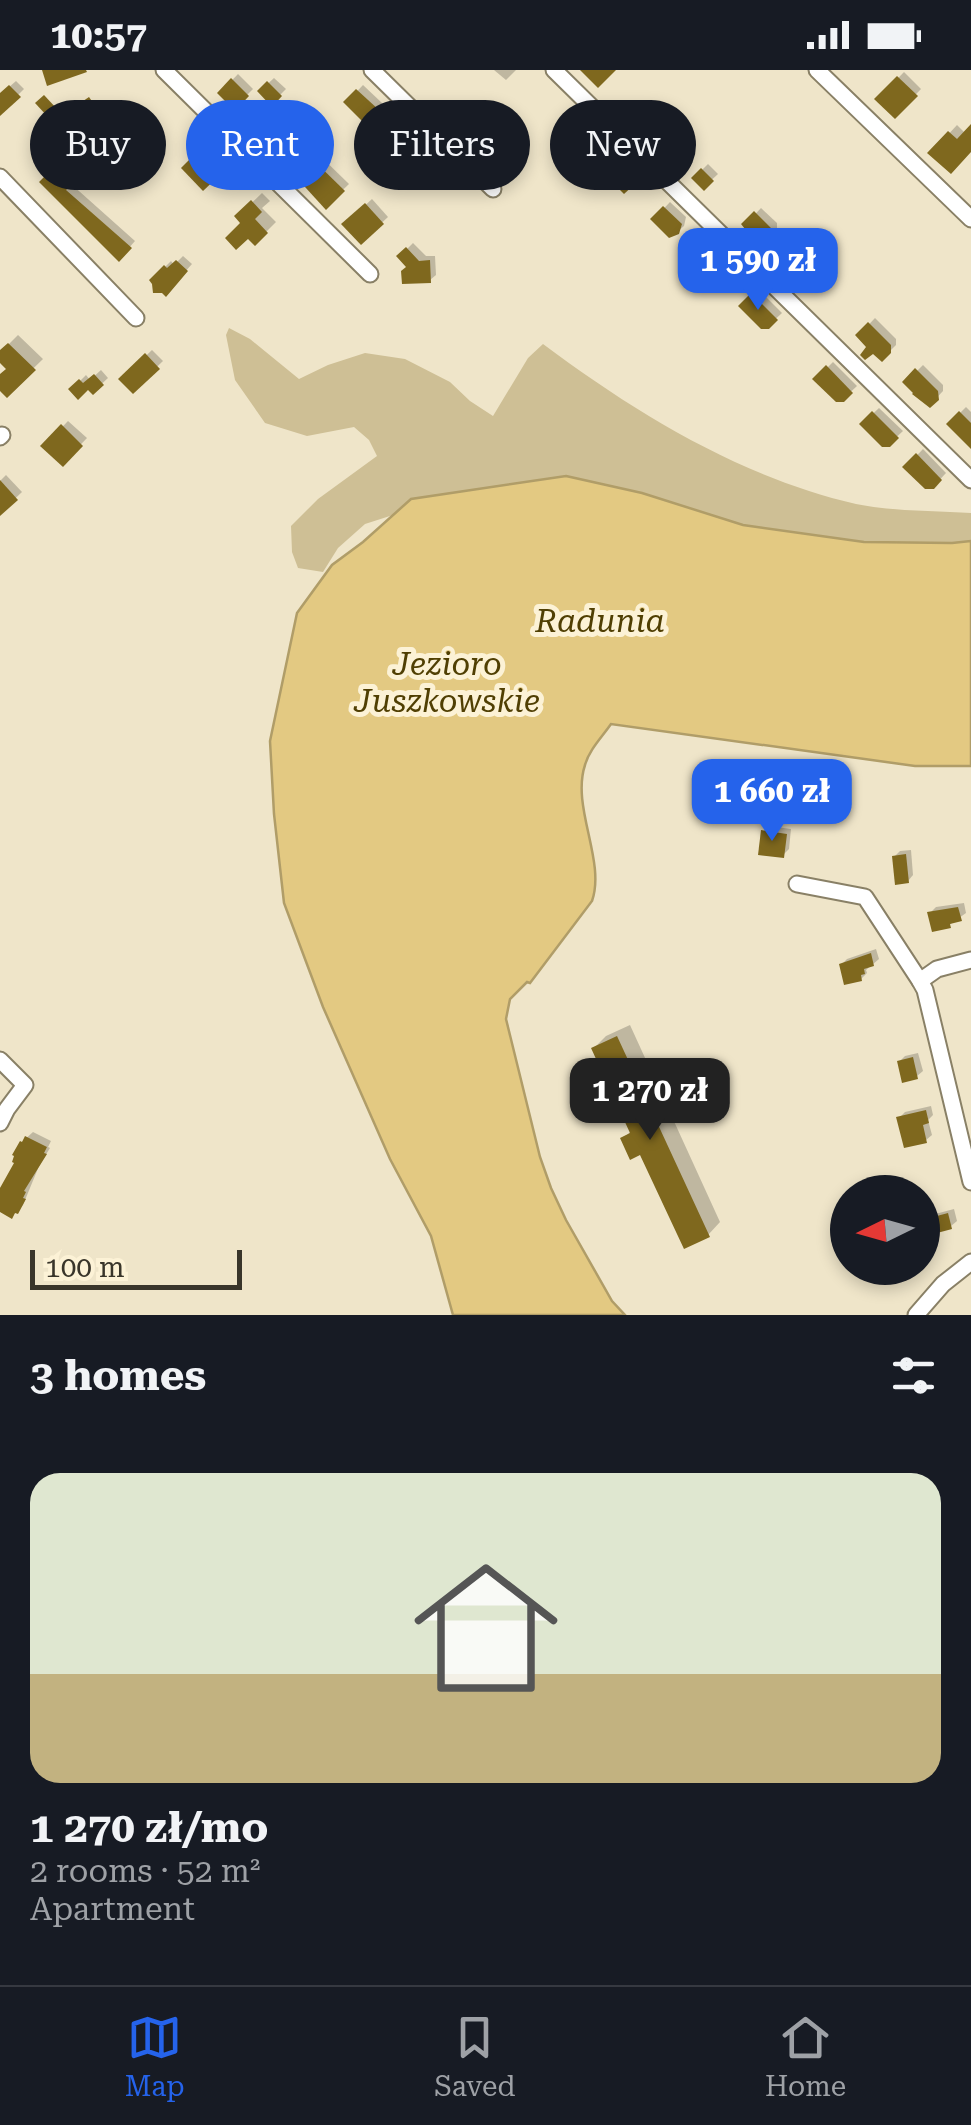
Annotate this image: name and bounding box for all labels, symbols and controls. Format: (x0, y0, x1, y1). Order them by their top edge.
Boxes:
text: 10:57 (50, 13, 147, 57)
chip: Buy (30, 100, 166, 190)
chip: Rent (186, 100, 334, 190)
chip: Filters (354, 100, 530, 190)
chip: New (550, 100, 696, 190)
pin: 1 590 zł (655, 228, 861, 313)
text: 1 590 zł (700, 241, 816, 279)
water label: Radunia (534, 602, 665, 640)
water label: Jezioro Juszkowskie (353, 645, 540, 720)
pin: 1 660 zł (669, 759, 875, 844)
text: 1 660 zł (714, 772, 830, 810)
pin: 1 270 zł (547, 1058, 753, 1143)
text: 1 270 zł (592, 1071, 708, 1109)
north arrow (830, 1175, 940, 1285)
map controls (830, 1175, 940, 1285)
scale bar (30, 1245, 242, 1290)
text: 100 m (45, 1251, 125, 1284)
icon: filters (886, 1348, 941, 1403)
text: 3 homes (30, 1351, 206, 1400)
icon: home (396, 1538, 576, 1718)
text: 1 270 zł/mo (30, 1803, 268, 1852)
text: 2 rooms · 52 m² (30, 1852, 260, 1890)
text: Apartment (30, 1890, 195, 1928)
tab: Map (125, 2010, 185, 2103)
tab: Saved (434, 2010, 515, 2103)
tab: Home (765, 2010, 846, 2103)

